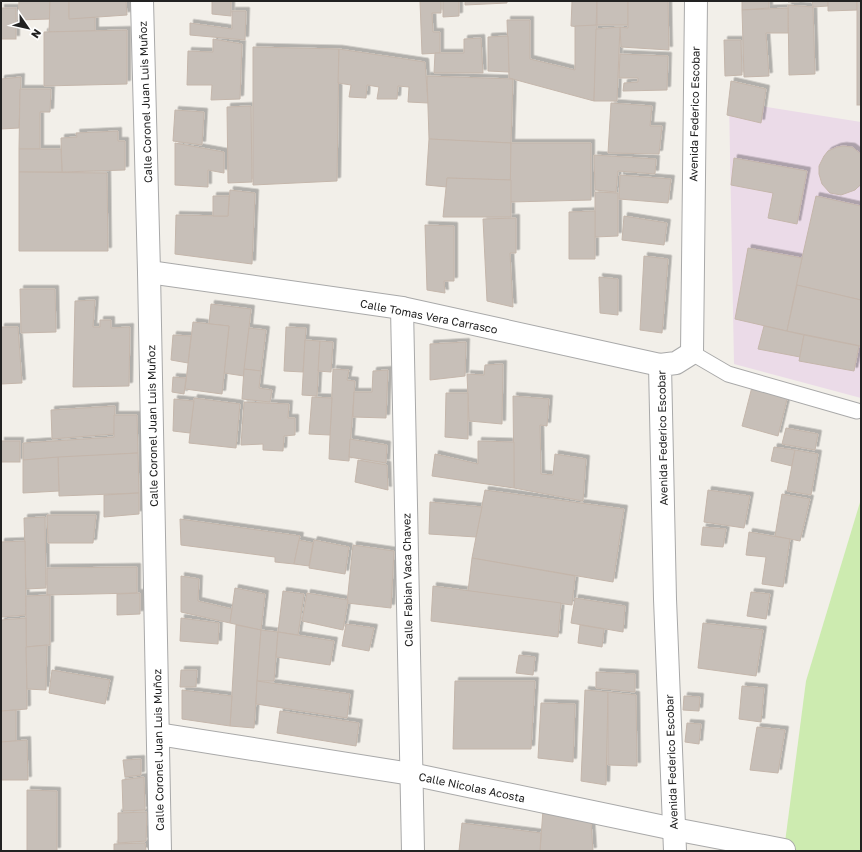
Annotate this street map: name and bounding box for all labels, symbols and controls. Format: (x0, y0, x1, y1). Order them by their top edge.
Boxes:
north arrow (8, 8, 48, 48)
street label: Calle Coronel Juan Luis Muñoz (136, 21, 154, 183)
text: N (29, 27, 44, 41)
street label: Avenida Federico Escobar (686, 45, 702, 182)
street label: Calle Tomas Vera Carrasco (359, 296, 499, 336)
street label: Calle Coronel Juan Luis Muñoz (144, 345, 160, 507)
street label: Avenida Federico Escobar (654, 369, 670, 506)
street label: Calle Fabian Vaca Chavez (399, 513, 415, 647)
street label: Calle Coronel Juan Luis Muñoz (150, 669, 166, 831)
street label: Avenida Federico Escobar (662, 693, 680, 830)
street label: Calle Nicolas Acosta (418, 769, 526, 805)

